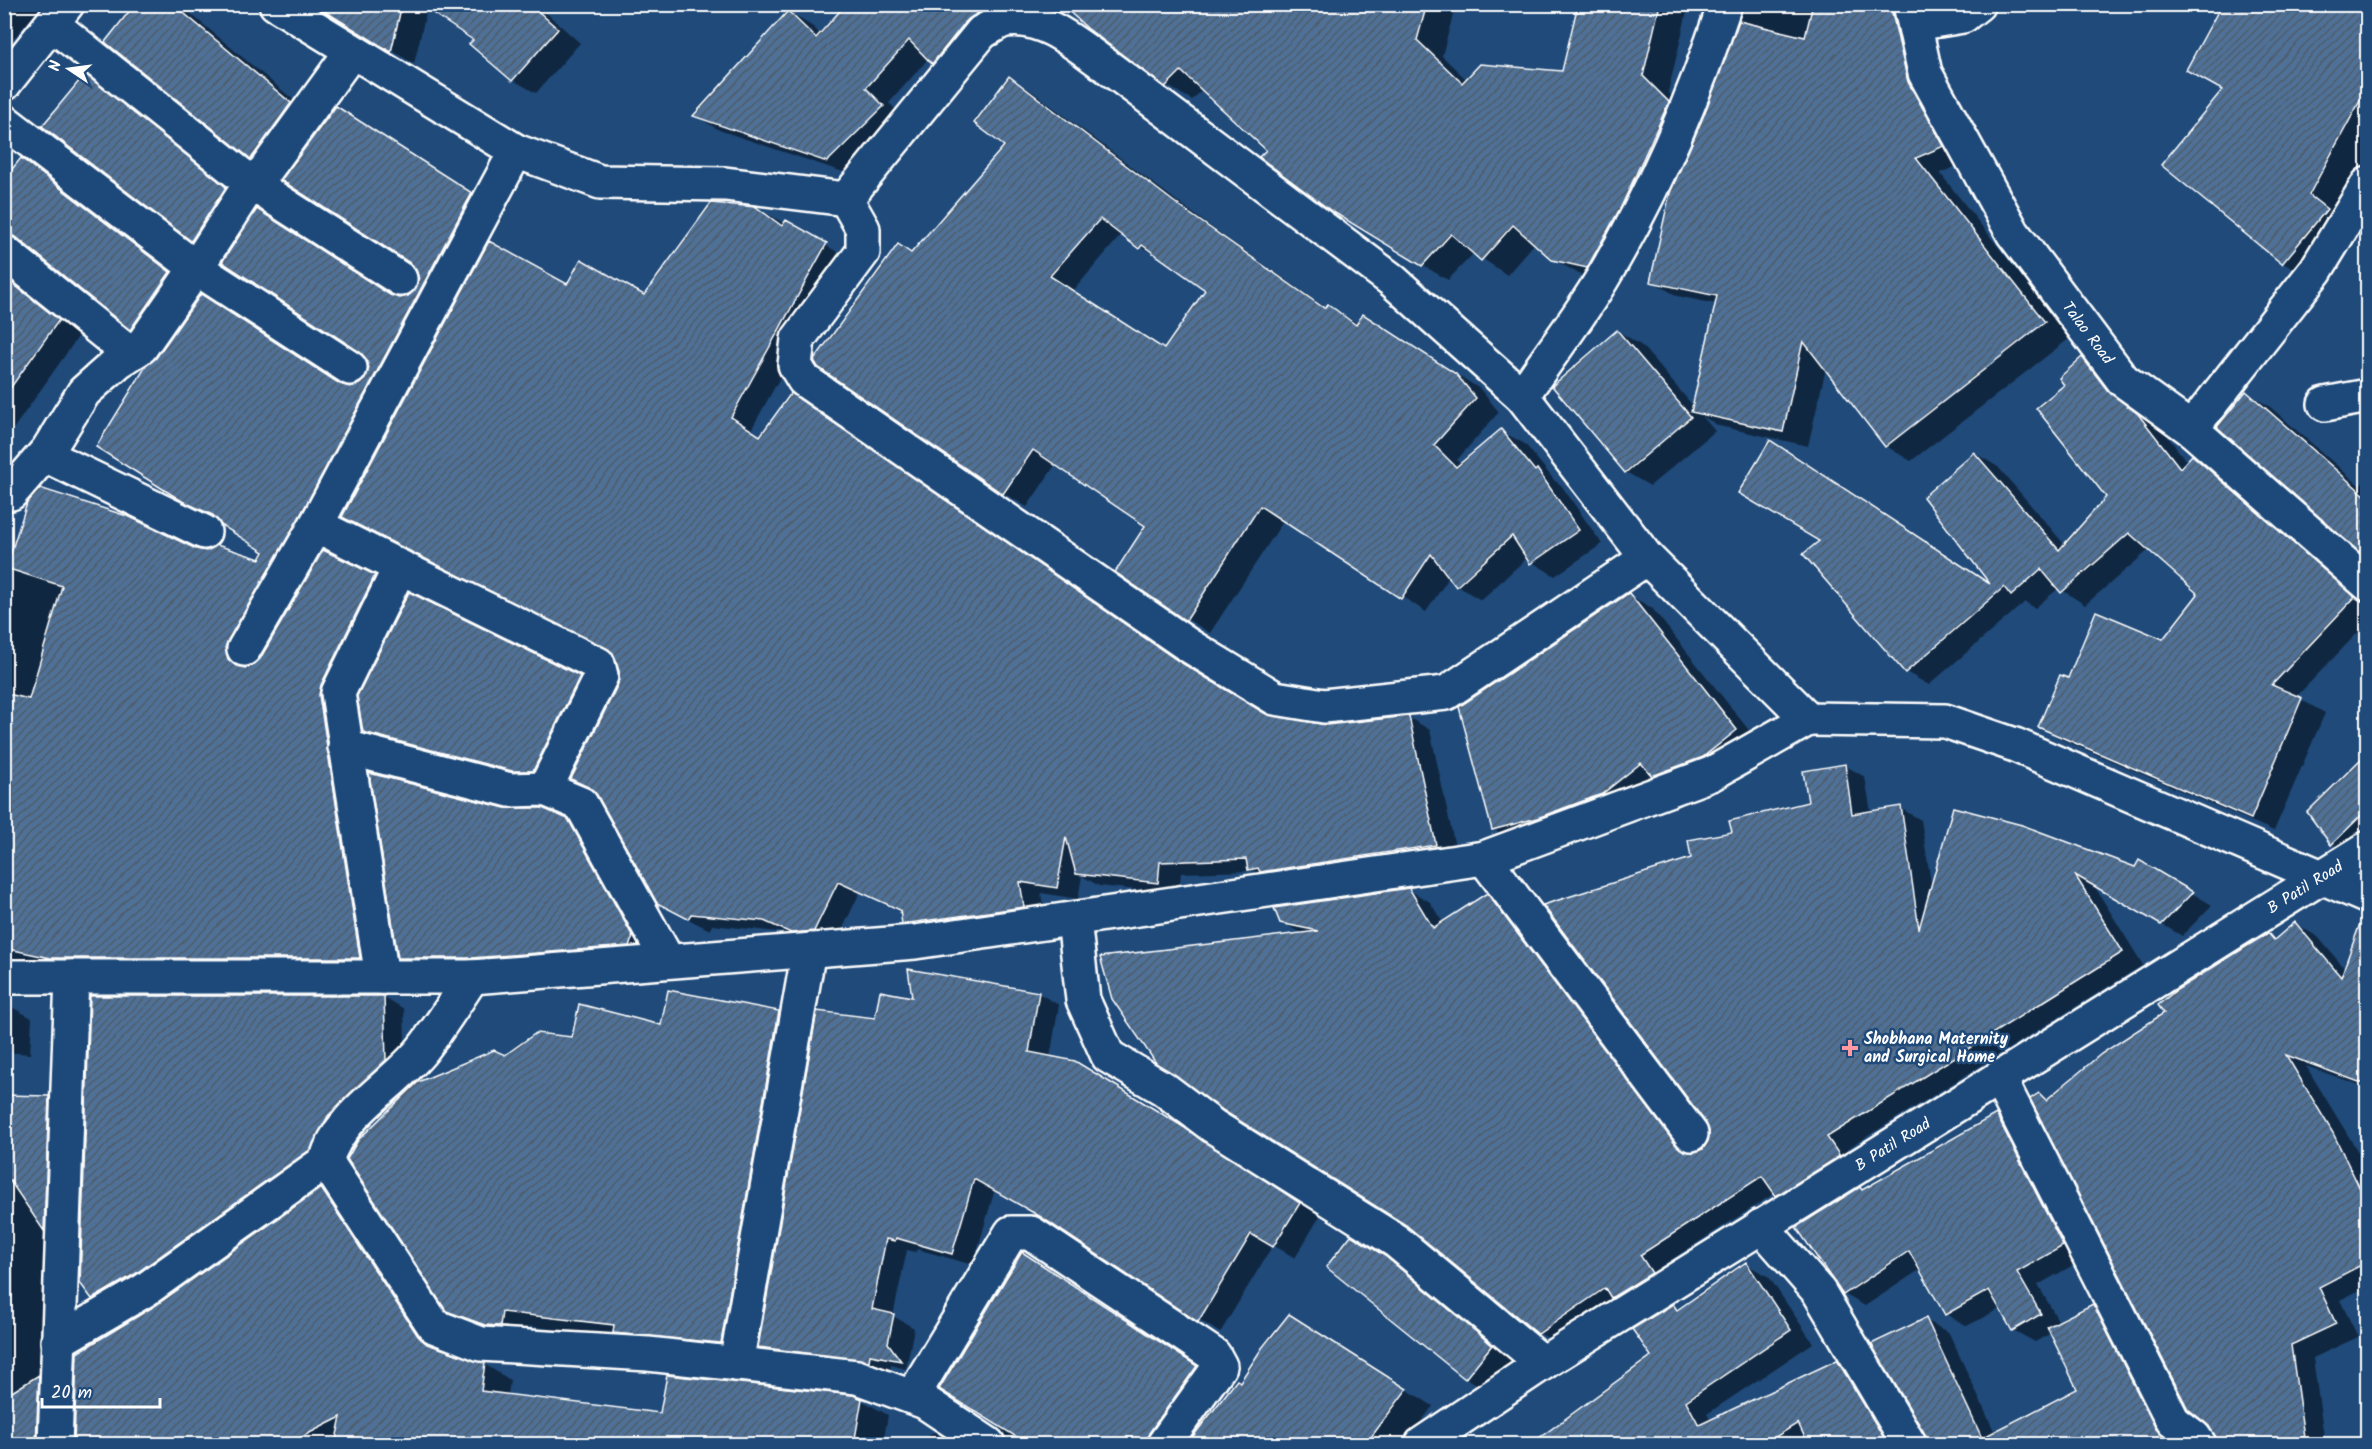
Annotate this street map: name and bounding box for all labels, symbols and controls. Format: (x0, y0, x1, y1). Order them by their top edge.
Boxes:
north arrow (39, 39, 99, 99)
text: N (43, 58, 69, 74)
street label: Talao Road (2056, 296, 2120, 371)
street label: B Patil Road (2262, 854, 2349, 920)
place label: Shobhana Maternity and Surgical Home (1864, 1027, 2009, 1070)
marker: Shobhana Maternity and Surgical Home (1841, 1039, 1859, 1057)
street label: B Patil Road (1850, 1111, 1936, 1178)
scale bar (42, 1371, 160, 1409)
text: 20 m (51, 1379, 92, 1408)

